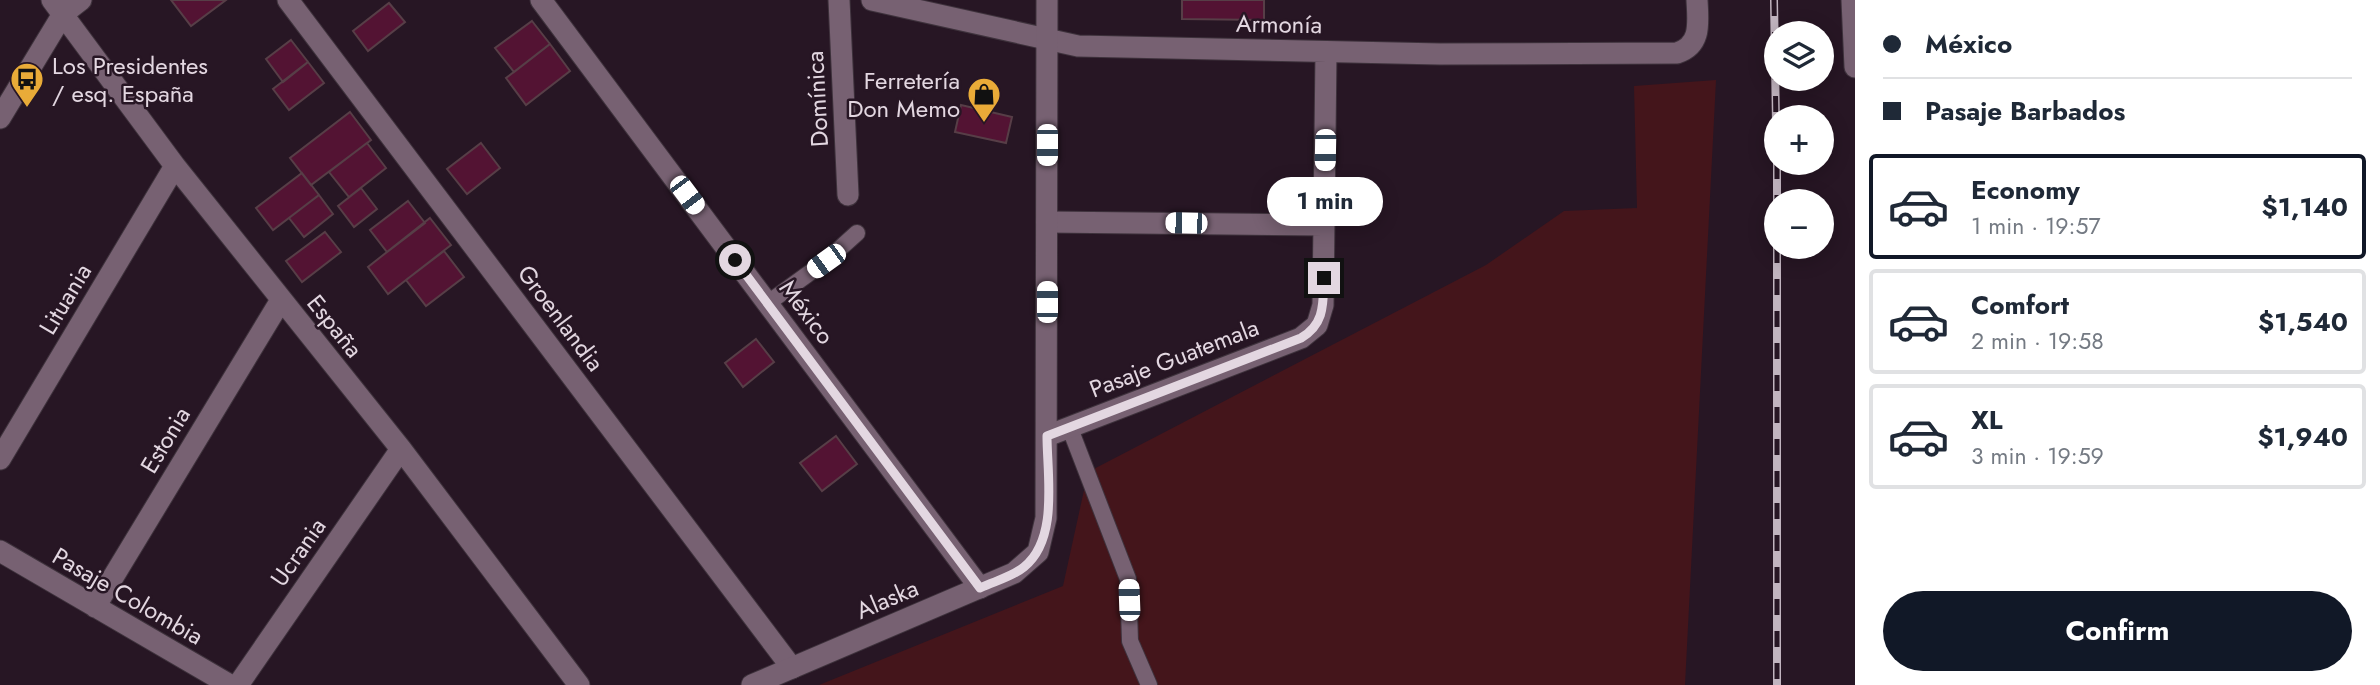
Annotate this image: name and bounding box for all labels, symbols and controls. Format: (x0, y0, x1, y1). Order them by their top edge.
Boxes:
street label: Armonía (1236, 6, 1322, 42)
map controls (1764, 21, 1834, 259)
button: layers (1764, 21, 1834, 91)
text: México (1925, 25, 2012, 63)
place label: Los Presidentes / esq. España (52, 48, 208, 111)
street label: Domínica (797, 50, 837, 148)
bus stop icon: Los Presidentes / esq. España (8, 60, 46, 109)
place label: Ferretería Don Memo (847, 63, 960, 126)
shop icon: Ferretería Don Memo (965, 75, 1003, 124)
text: Pasaje Barbados (1925, 92, 2125, 130)
button: + (1764, 105, 1834, 175)
car (1037, 124, 1058, 166)
car (1315, 129, 1336, 171)
text: Economy (1971, 171, 2080, 209)
car (666, 172, 709, 218)
icon: car (1887, 175, 1950, 238)
callout: 1 min (1266, 176, 1382, 226)
text: 1 min (1296, 184, 1354, 218)
text: $1,140 (2262, 188, 2348, 226)
button: − (1764, 189, 1834, 259)
text: 1 min · 19:57 (1971, 209, 2101, 243)
car (1165, 212, 1208, 234)
car (803, 240, 850, 282)
route start (719, 244, 751, 276)
street label: Lituania (30, 257, 100, 341)
street label: Groenlandia (509, 257, 613, 379)
route end (1308, 262, 1340, 294)
street label: México (771, 272, 843, 352)
car (1037, 281, 1058, 323)
text: Comfort (1971, 286, 2069, 324)
street label: España (299, 287, 371, 365)
icon: car (1887, 290, 1950, 353)
text: $1,540 (2258, 303, 2348, 341)
street label: Pasaje Guatemala (1084, 310, 1264, 406)
text: 2 min · 19:58 (1971, 324, 2104, 358)
street label: Estonia (131, 400, 199, 480)
text: XL (1971, 401, 2003, 439)
icon: car (1887, 405, 1950, 468)
text: $1,940 (2257, 418, 2348, 456)
text: 3 min · 19:59 (1971, 439, 2104, 473)
street label: Ucrania (262, 511, 334, 593)
street label: Pasaje Colombia (46, 539, 210, 653)
street label: Alaska (850, 570, 924, 628)
car (1118, 579, 1141, 621)
button: Confirm (1883, 591, 2352, 671)

